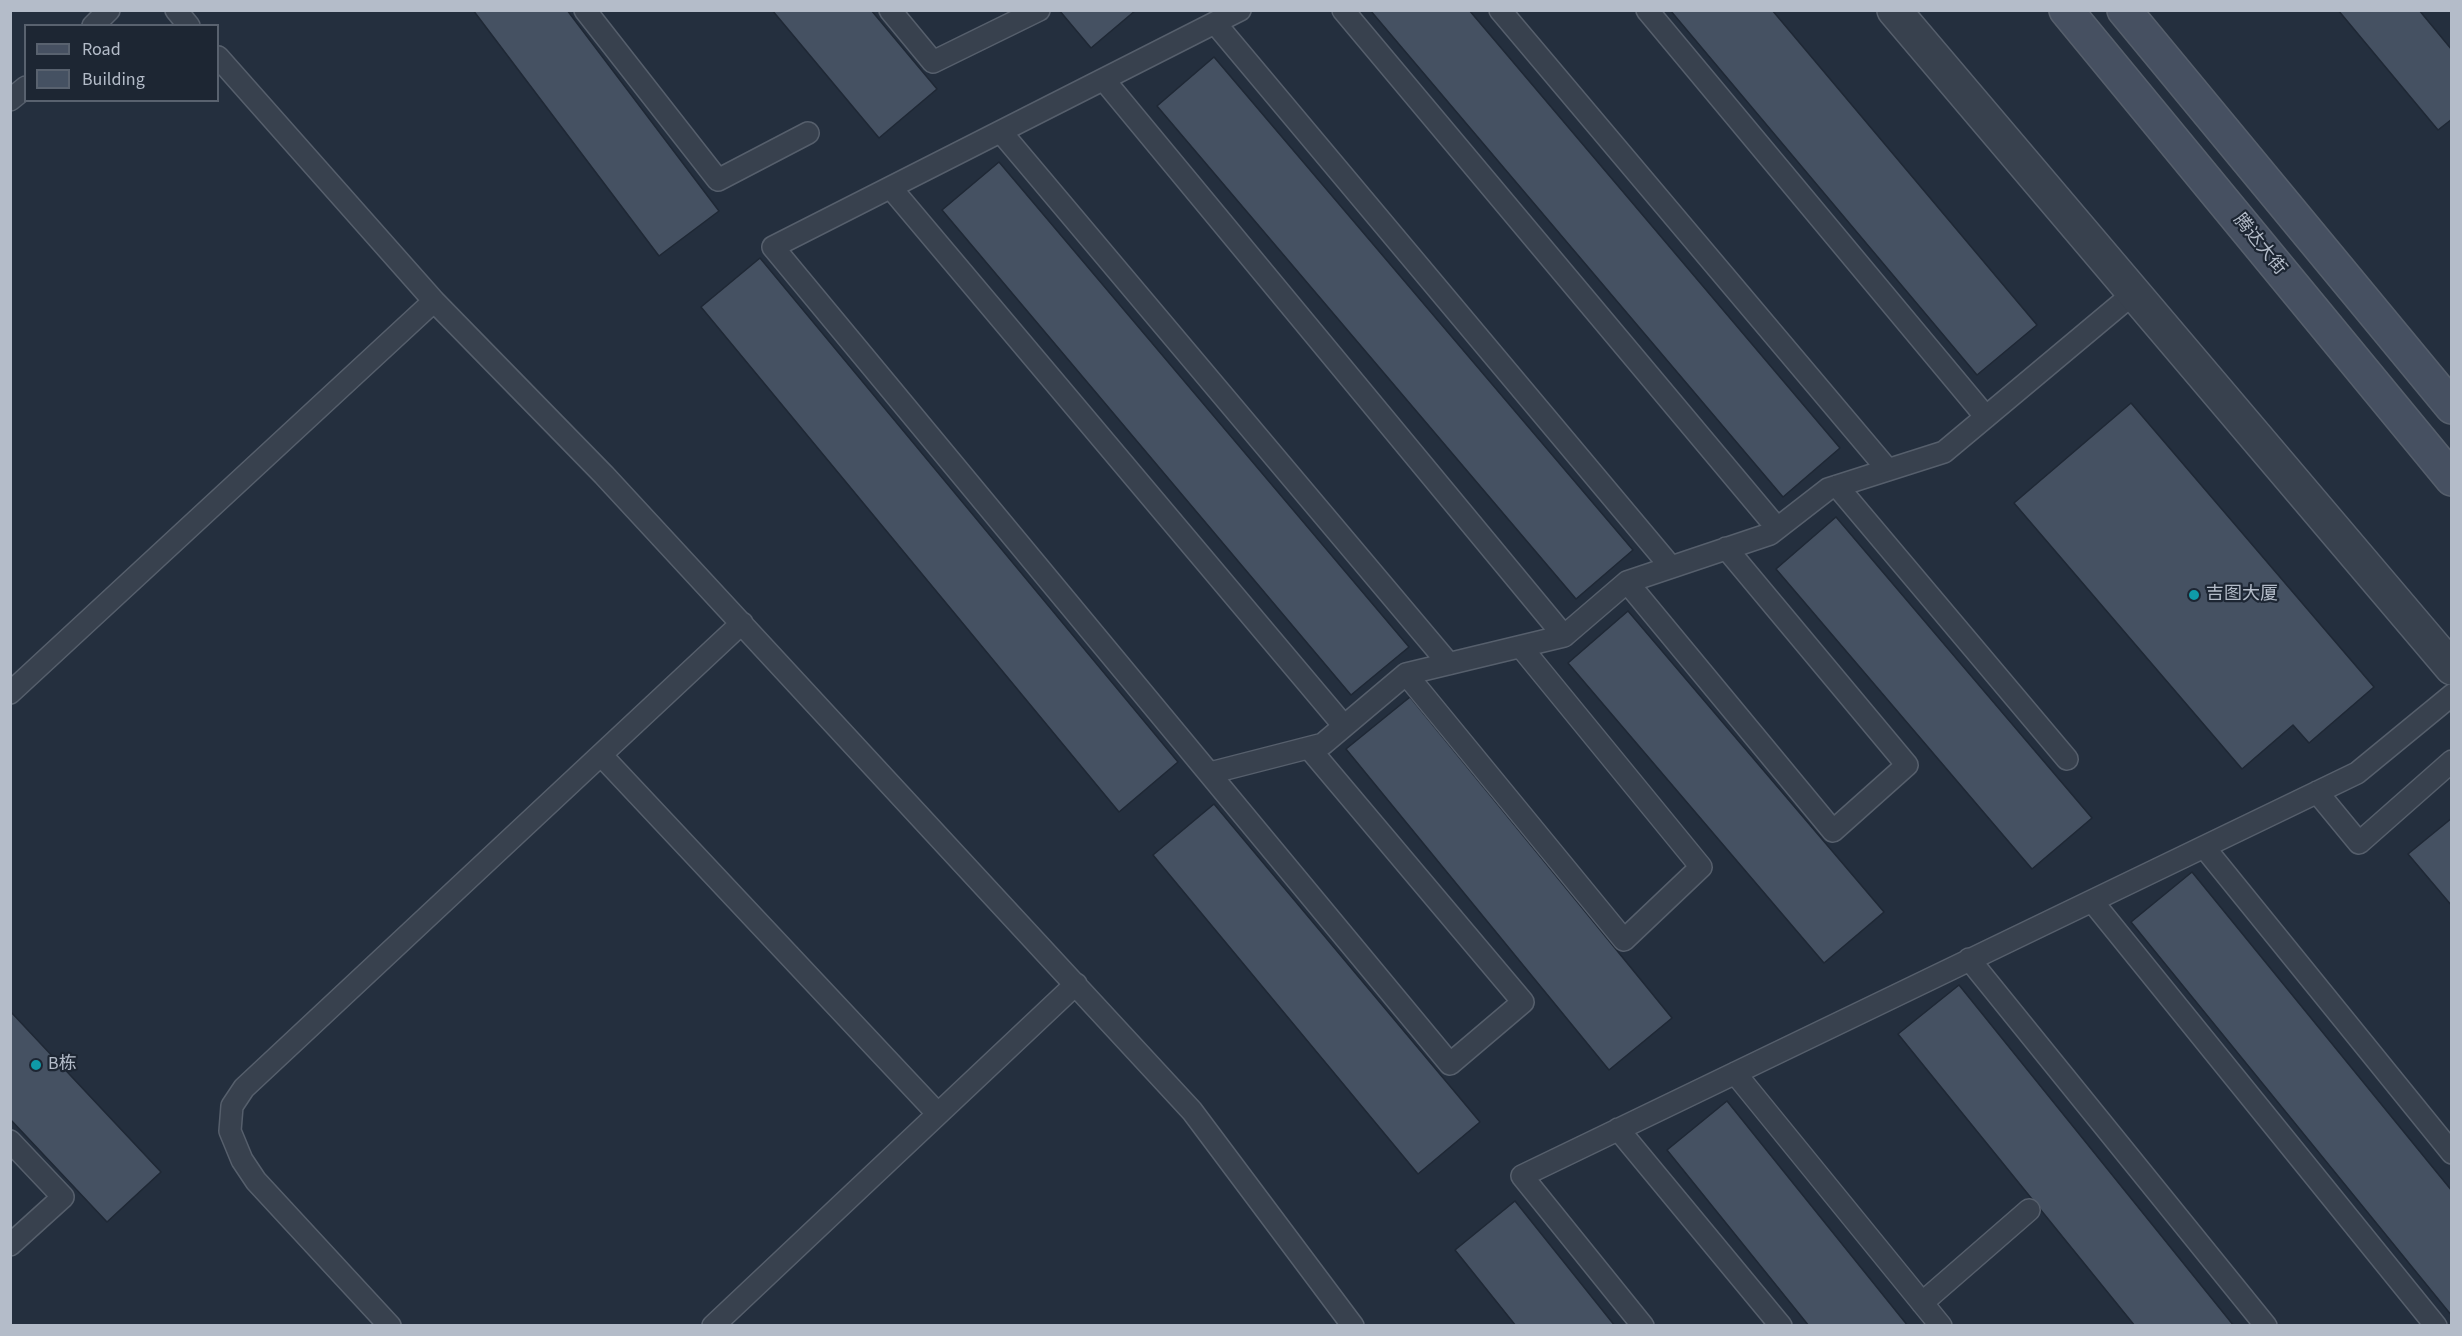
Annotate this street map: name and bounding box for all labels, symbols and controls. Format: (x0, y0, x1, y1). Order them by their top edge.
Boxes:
legend (24, 24, 219, 102)
text: Road (82, 37, 121, 62)
text: Building (82, 67, 145, 92)
street label: 腾达大街 (2228, 210, 2290, 280)
place label: 吉图大厦 (2206, 584, 2278, 606)
marker: 吉图大厦 (2187, 588, 2201, 602)
place label: B栋 (48, 1054, 77, 1076)
marker: B栋 (29, 1058, 43, 1072)

